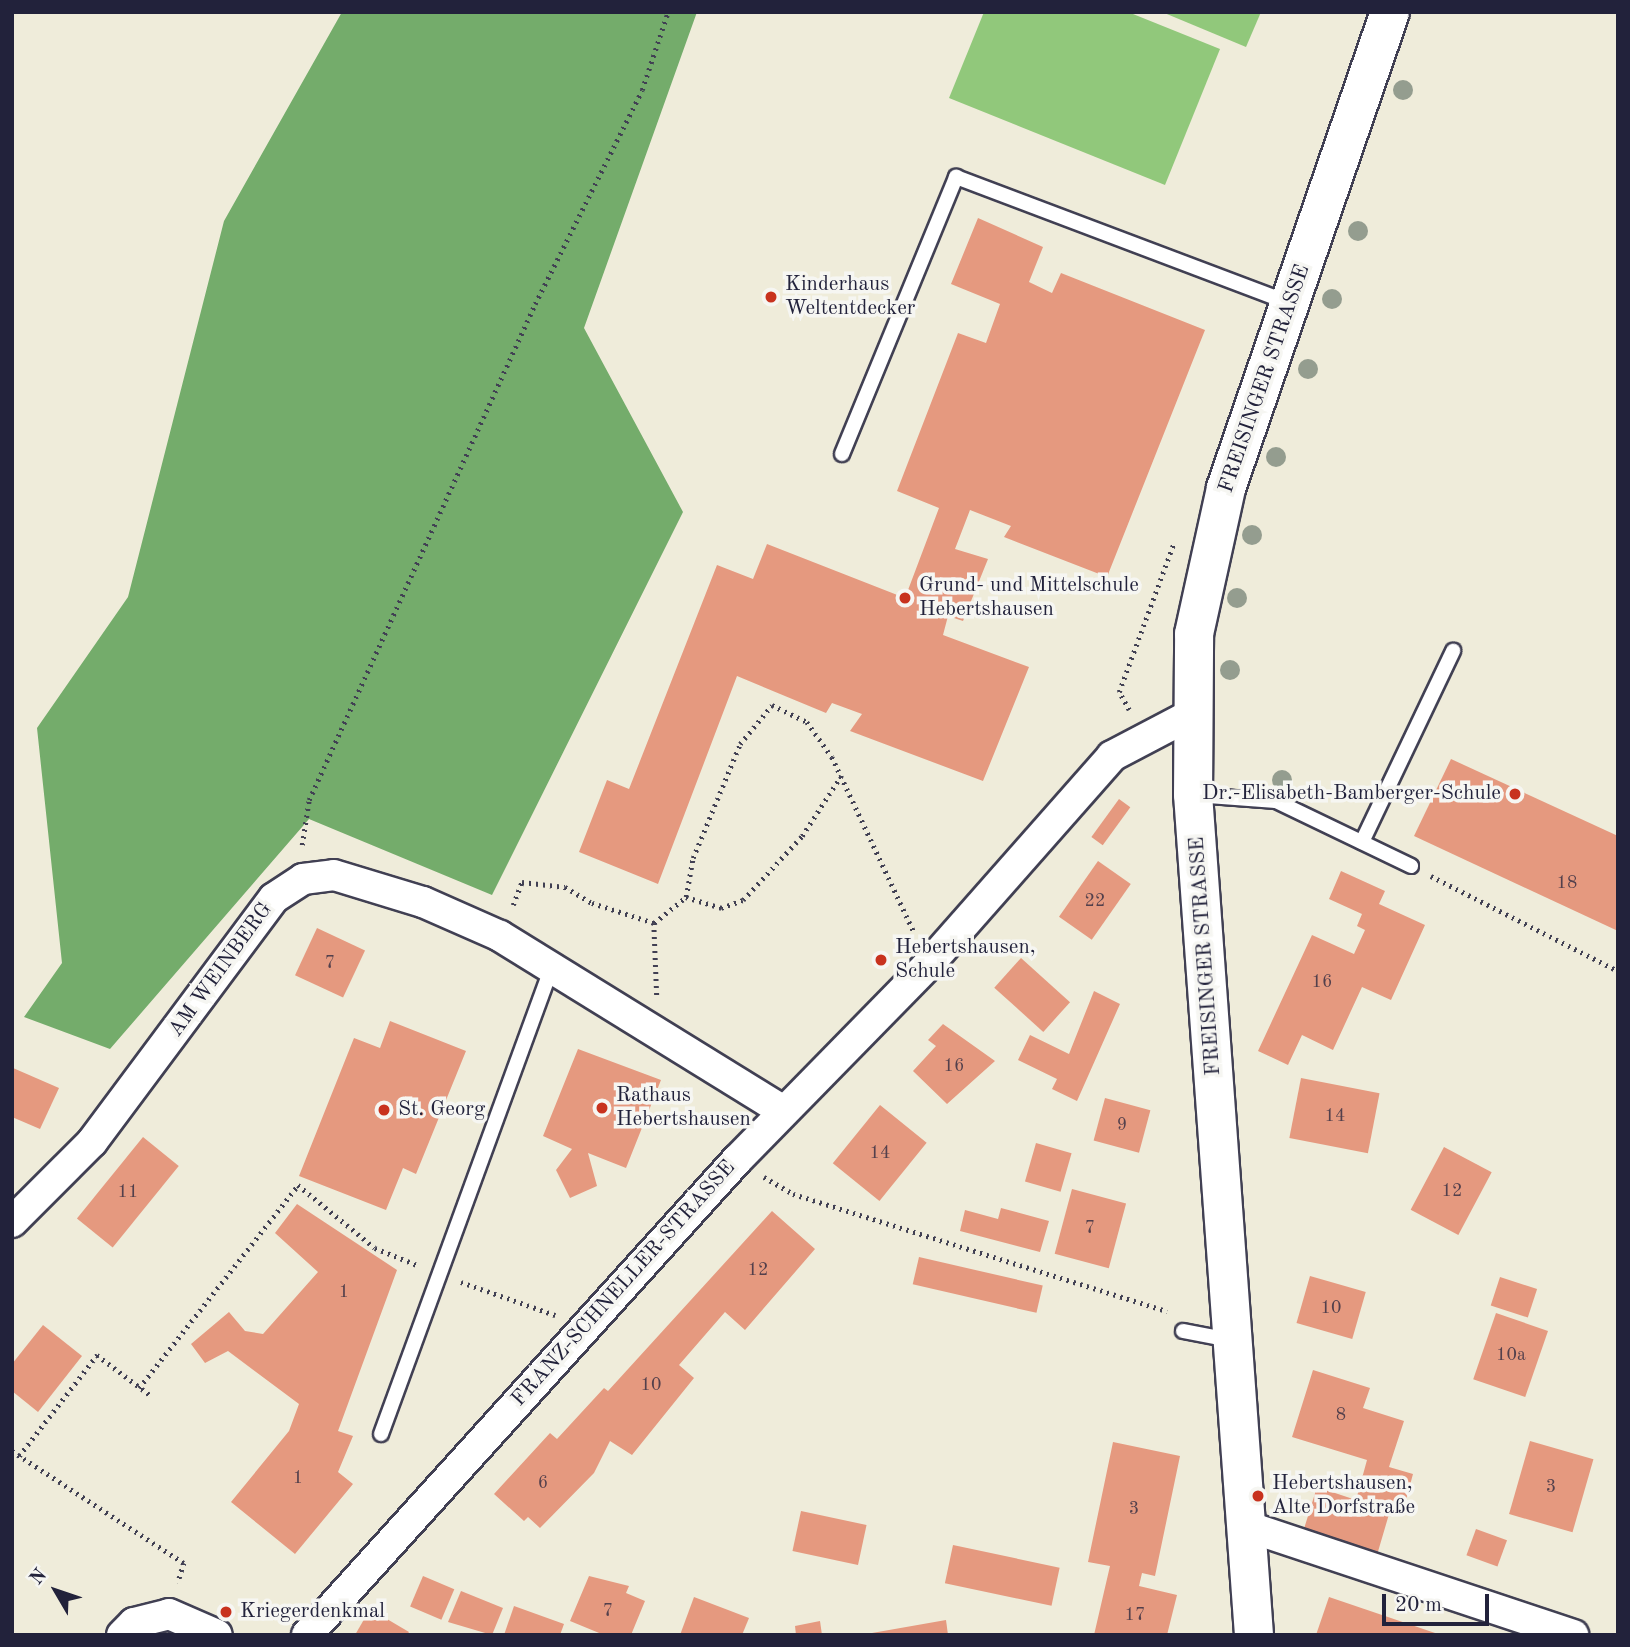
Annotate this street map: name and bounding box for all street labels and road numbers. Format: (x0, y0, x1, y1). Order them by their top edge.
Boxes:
street label: FREISINGER STRASSE (1214, 262, 1316, 496)
street label: FREISINGER STRASSE (1185, 836, 1227, 1076)
street label: AM WEINBERG (164, 898, 278, 1042)
street label: FRANZ-SCHNELLER-STRASSE (507, 1156, 741, 1412)

